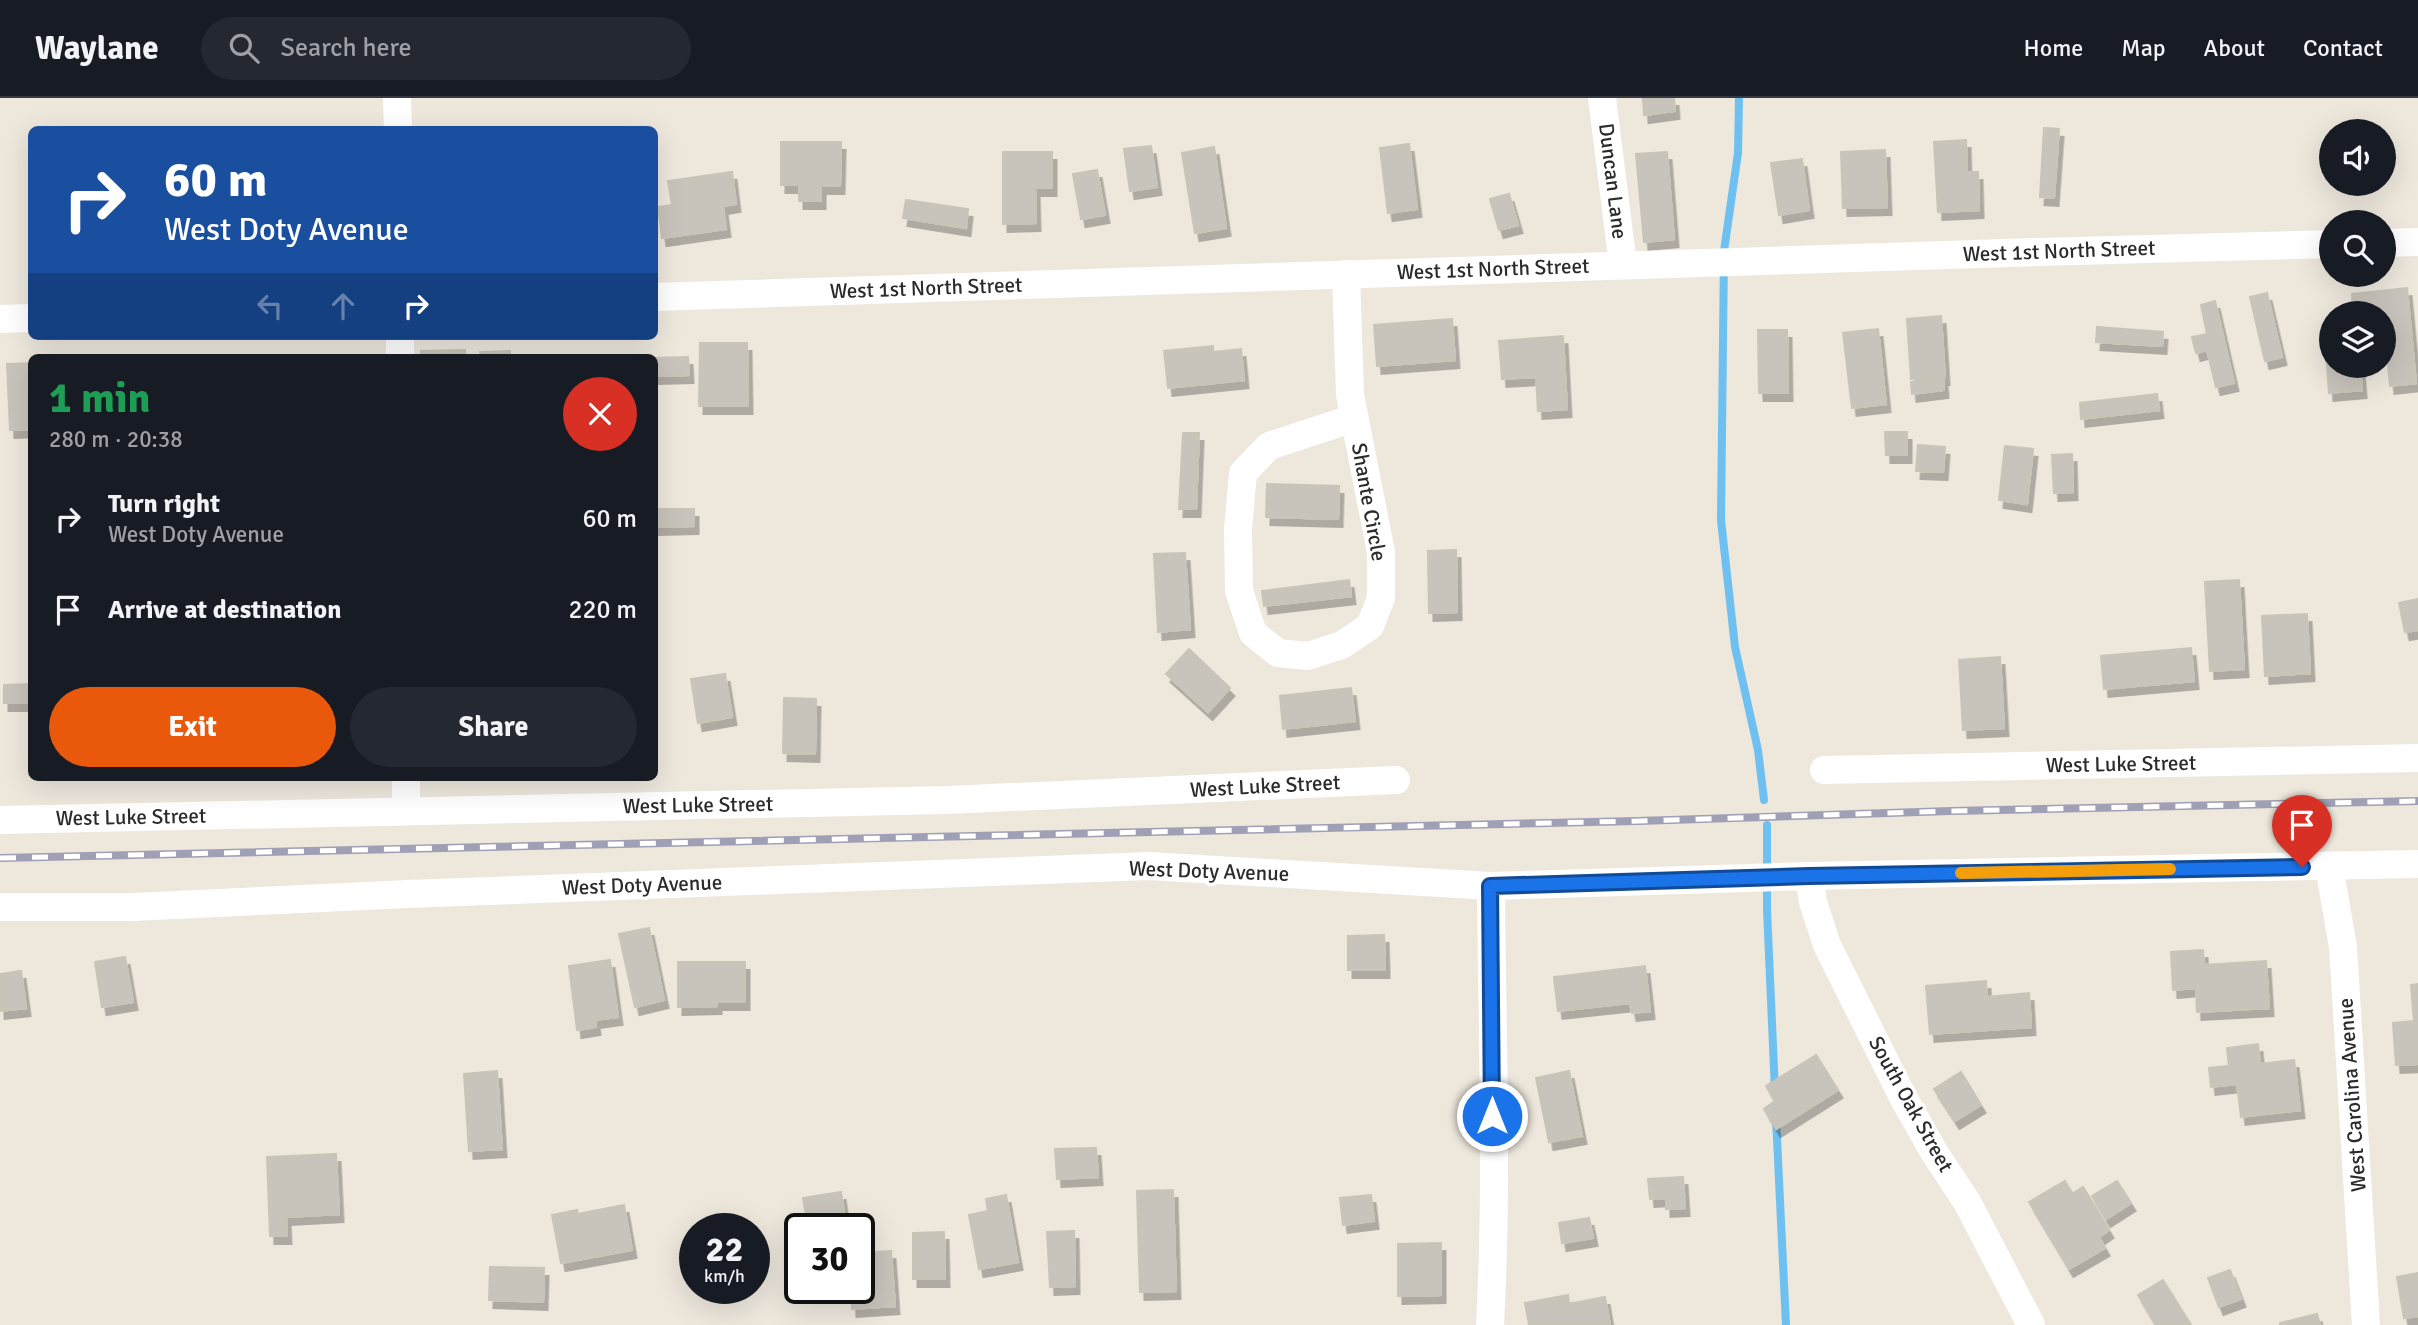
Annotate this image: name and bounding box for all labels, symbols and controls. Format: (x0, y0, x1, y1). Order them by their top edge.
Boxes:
search box (201, 17, 691, 80)
text: Waylane (35, 28, 159, 69)
icon: search (225, 29, 263, 67)
text: Search here (281, 32, 412, 64)
text: Home (2023, 33, 2083, 63)
text: Map (2121, 33, 2166, 63)
text: About (2204, 33, 2265, 63)
text: Contact (2303, 33, 2383, 63)
map controls (2319, 119, 2396, 378)
button: sound (2319, 119, 2396, 196)
street label: Duncan Lane (1593, 122, 1633, 240)
text: 60 m (164, 150, 267, 210)
icon: right (49, 154, 140, 245)
text: West Doty Avenue (164, 210, 409, 249)
button: search (2319, 210, 2396, 287)
street label: West 1st North Street (1962, 235, 2156, 267)
street label: West 1st North Street (1396, 253, 1590, 285)
street label: West 1st North Street (829, 272, 1023, 304)
icon: left (251, 287, 289, 325)
icon: ahead (324, 287, 362, 325)
icon: right (397, 287, 435, 325)
button: layers (2319, 301, 2396, 378)
text: 1 min (49, 373, 150, 424)
button: close (563, 377, 637, 451)
text: 280 m · 20:38 (49, 425, 183, 454)
street label: Shante Circle (1346, 441, 1392, 563)
text: Turn right (108, 488, 220, 520)
icon: right (49, 500, 87, 538)
text: 60 m (582, 503, 637, 535)
text: West Doty Avenue (108, 520, 284, 549)
icon: arrive (49, 591, 87, 629)
text: Arrive at destination (108, 594, 341, 626)
text: 220 m (568, 594, 637, 626)
button: Exit (49, 687, 336, 767)
button: Share (350, 687, 637, 767)
street label: West Luke Street (2045, 750, 2197, 778)
street label: West Luke Street (1189, 769, 1341, 803)
street label: West Luke Street (622, 791, 774, 819)
pin (2272, 795, 2332, 867)
street label: West Luke Street (55, 803, 207, 831)
icon: arrive (2283, 806, 2321, 844)
street label: West Doty Avenue (1128, 855, 1290, 887)
street label: West Doty Avenue (561, 869, 723, 901)
street label: West Carolina Avenue (2332, 997, 2372, 1193)
street label: South Oak Street (1863, 1031, 1959, 1177)
position arrow (1455, 1079, 1529, 1153)
speed limit sign: 30 (784, 1213, 875, 1304)
text: 22 (706, 1228, 743, 1271)
text: km/h (704, 1265, 745, 1287)

